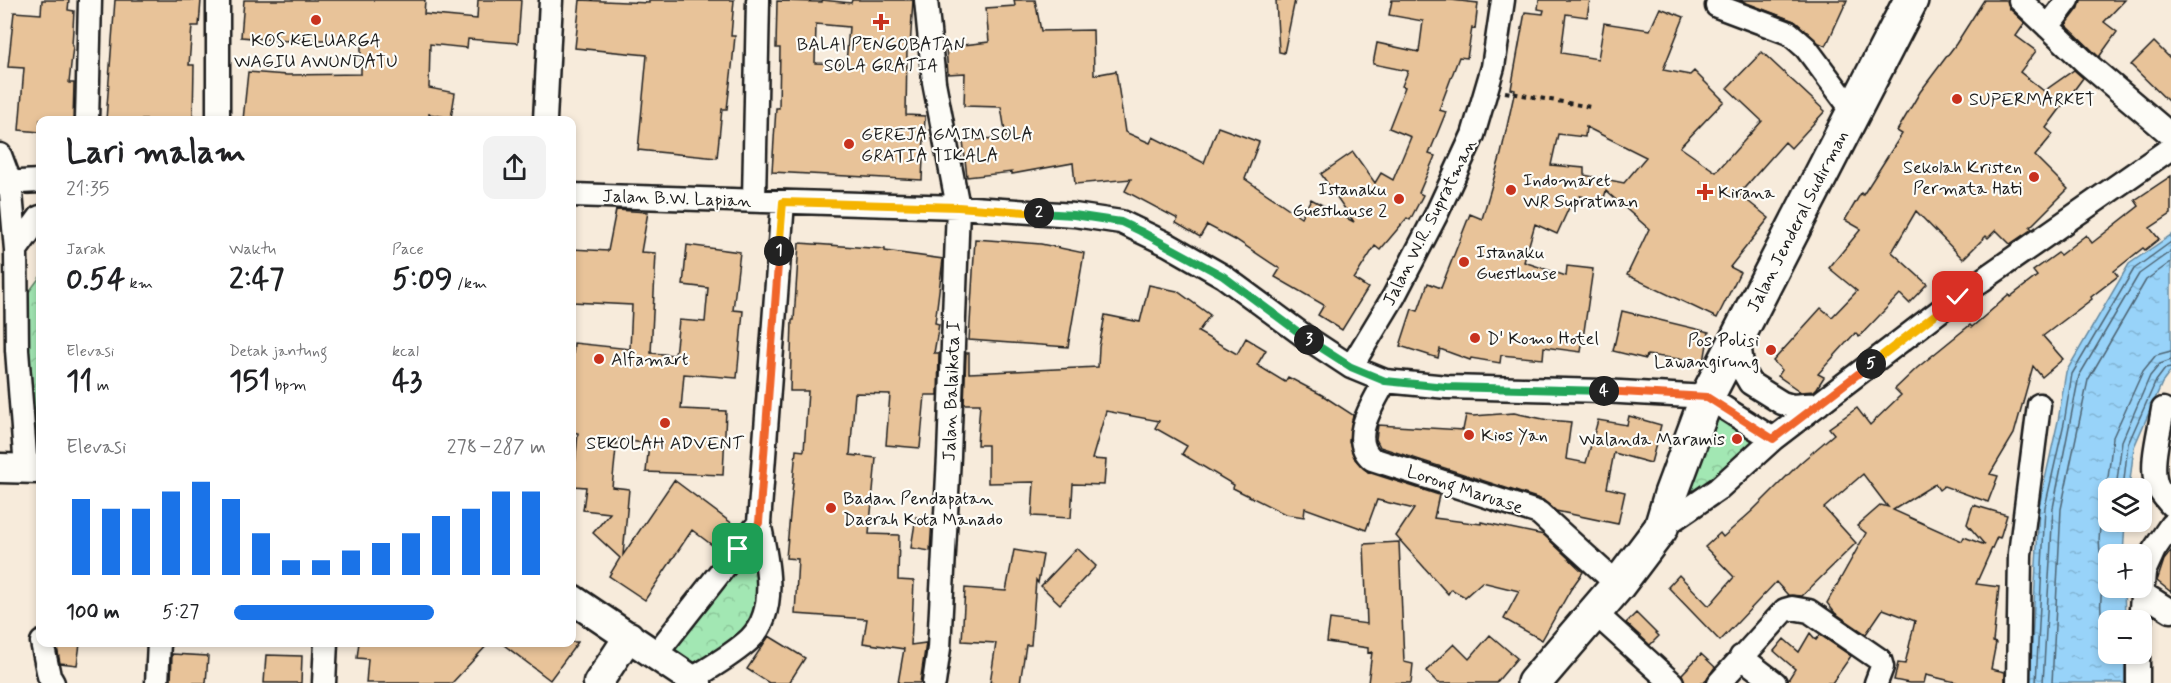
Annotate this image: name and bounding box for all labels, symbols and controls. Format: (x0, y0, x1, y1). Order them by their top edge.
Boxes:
marker: KOS KELUARGA WAGIU AWUNDATU (309, 13, 323, 27)
marker: BALAI PENGOBATAN SOLA GRATIA (872, 13, 890, 31)
place label: KOS KELUARGA WAGIU AWUNDATU (234, 29, 398, 74)
place label: BALAI PENGOBATAN SOLA GRATIA (797, 33, 966, 78)
place label: SUPERMARKET (1969, 88, 2095, 112)
marker: SUPERMARKET (1950, 92, 1964, 106)
place label: GEREJA GMIM SOLA GRATIA TIKALA (861, 123, 1033, 168)
street label: Jalan Jenderal Sudirman (1742, 126, 1854, 317)
text: Lari malam (66, 131, 246, 175)
street label: Jalan W.R. Supratman (1377, 135, 1483, 310)
button: share (483, 136, 546, 199)
marker: GEREJA GMIM SOLA GRATIA TIKALA (842, 137, 856, 151)
place label: Sekolah Kristen Permata Hati (1903, 156, 2022, 201)
place label: Indomaret WR Supratman (1523, 169, 1638, 214)
marker: Sekolah Kristen Permata Hati (2027, 170, 2041, 184)
text: 21:35 (66, 176, 109, 203)
place label: Istanaku Guesthouse 2 (1292, 178, 1387, 223)
place label: Kirana (1718, 181, 1775, 205)
marker: Indomaret WR Supratman (1504, 183, 1518, 197)
marker: Kirana (1696, 183, 1714, 201)
street label: Jalan B.W. Lapian (602, 184, 752, 214)
marker: Istanaku Guesthouse 2 (1392, 192, 1406, 206)
pin: 2 (1024, 198, 1054, 228)
text: 2 (1035, 202, 1043, 223)
pin: 1 (764, 236, 794, 266)
text: Jarak (66, 239, 105, 260)
text: Waktu (229, 239, 276, 260)
text: Pace (392, 239, 424, 260)
text: 1 (775, 240, 783, 261)
place label: Istanaku Guesthouse (1476, 241, 1557, 286)
marker: Istanaku Guesthouse (1457, 255, 1471, 269)
text: 0.54 (66, 260, 125, 299)
text: 2:47 (229, 260, 284, 299)
text: 5:09 (392, 260, 453, 299)
pin (1932, 271, 1983, 322)
text: km (125, 273, 153, 294)
text: /km (453, 273, 487, 294)
icon: check (1941, 280, 1974, 313)
street label: Jalan Balaikota I (938, 320, 966, 462)
pin: 3 (1294, 325, 1324, 355)
place label: D' Komo Hotel (1487, 327, 1599, 351)
text: 3 (1305, 329, 1313, 350)
place label: Pos Polisi Lawangirung (1654, 329, 1759, 374)
marker: D' Komo Hotel (1468, 331, 1482, 345)
text: Elevasi (66, 341, 114, 362)
text: Detak jantung (229, 341, 328, 362)
text: kcal (392, 341, 419, 362)
marker: Pos Polisi Lawangirung (1764, 343, 1778, 357)
place label: Alfamart (611, 348, 689, 372)
pin: 5 (1856, 349, 1886, 379)
marker: Alfamart (592, 352, 606, 366)
text: 5 (1866, 353, 1876, 374)
text: 11 (66, 362, 92, 401)
text: 151 (229, 362, 270, 401)
text: 43 (392, 362, 422, 401)
text: m (92, 375, 109, 396)
text: bpm (270, 375, 307, 396)
pin: 4 (1589, 376, 1619, 406)
text: 4 (1599, 380, 1609, 401)
marker: SEKOLAH ADVENT (658, 416, 672, 430)
place label: Kios Yan (1481, 424, 1548, 448)
marker: Kios Yan (1462, 428, 1476, 442)
place label: Walanda Maramis (1579, 428, 1725, 452)
place label: SEKOLAH ADVENT (586, 432, 745, 456)
marker: Walanda Maramis (1730, 432, 1744, 446)
text: Elevasi (66, 434, 126, 461)
text: 278–287 m (447, 434, 546, 461)
street label: Lorong Maruase (1403, 460, 1526, 522)
map controls (2098, 478, 2152, 664)
button: layers (2098, 478, 2152, 532)
place label: Badan Pendapatan Daerah Kota Manado (843, 487, 1003, 532)
marker: Badan Pendapatan Daerah Kota Manado (824, 501, 838, 515)
pin (712, 523, 763, 574)
icon: arrive (721, 532, 754, 565)
button: + (2098, 544, 2152, 598)
text: 100 m (66, 599, 120, 626)
text: 5:27 (162, 599, 199, 626)
button: − (2098, 610, 2152, 664)

